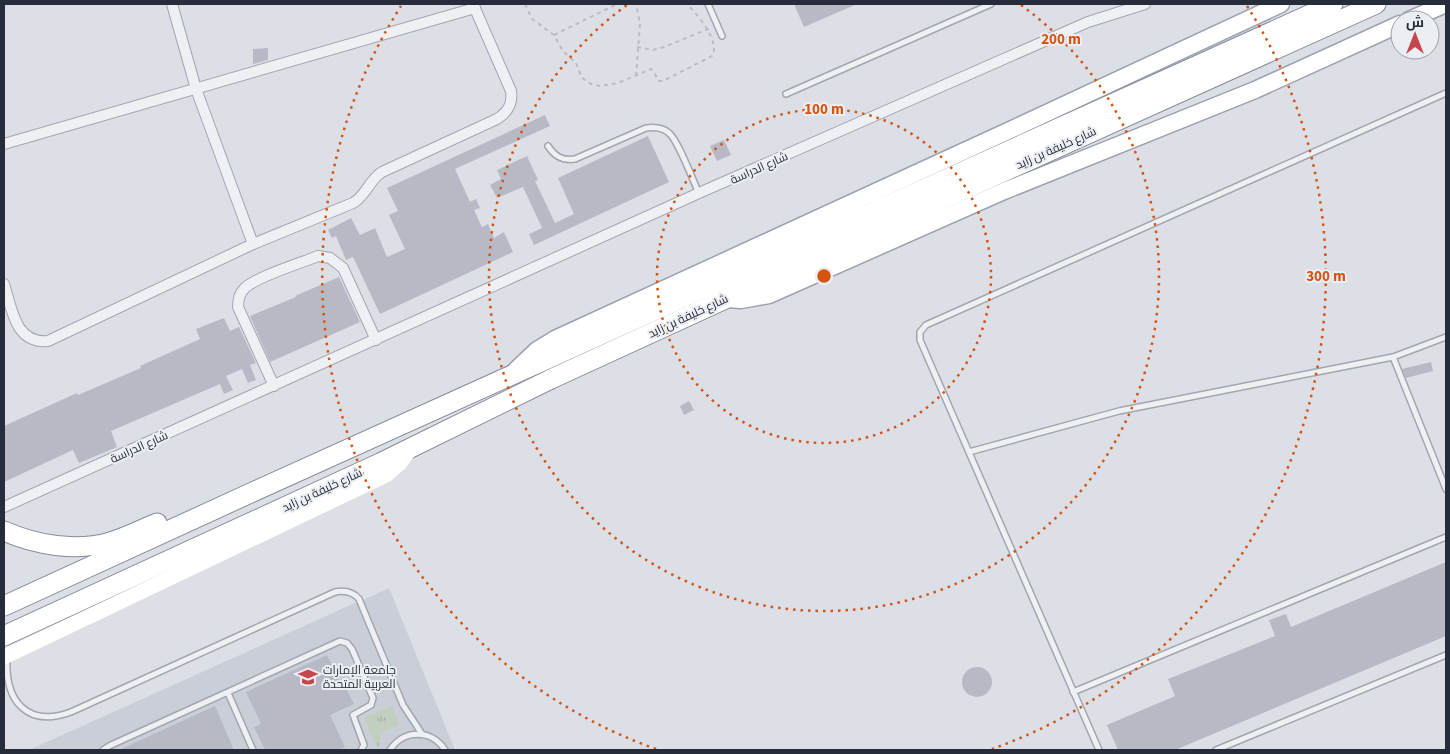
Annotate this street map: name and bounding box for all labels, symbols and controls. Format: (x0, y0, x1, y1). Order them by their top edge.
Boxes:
north arrow (1390, 10, 1440, 60)
text: ش (1406, 13, 1424, 33)
text: 200 m (1041, 29, 1081, 50)
text: 100 m (804, 99, 844, 120)
street label: شارع خليفة بن زايد (1013, 123, 1099, 174)
street label: شارع الدراسة (727, 148, 791, 189)
text: 300 m (1306, 266, 1346, 287)
centre of rings (815, 267, 833, 285)
street label: شارع خليفة بن زايد (645, 290, 731, 342)
street label: شارع الدراسة (107, 427, 171, 468)
street label: شارع خليفة بن زايد (279, 464, 365, 516)
place label: جامعة الإمارات العربية المتحدة (323, 662, 396, 693)
school or university icon: جامعة الإمارات العربية المتحدة (297, 666, 319, 688)

